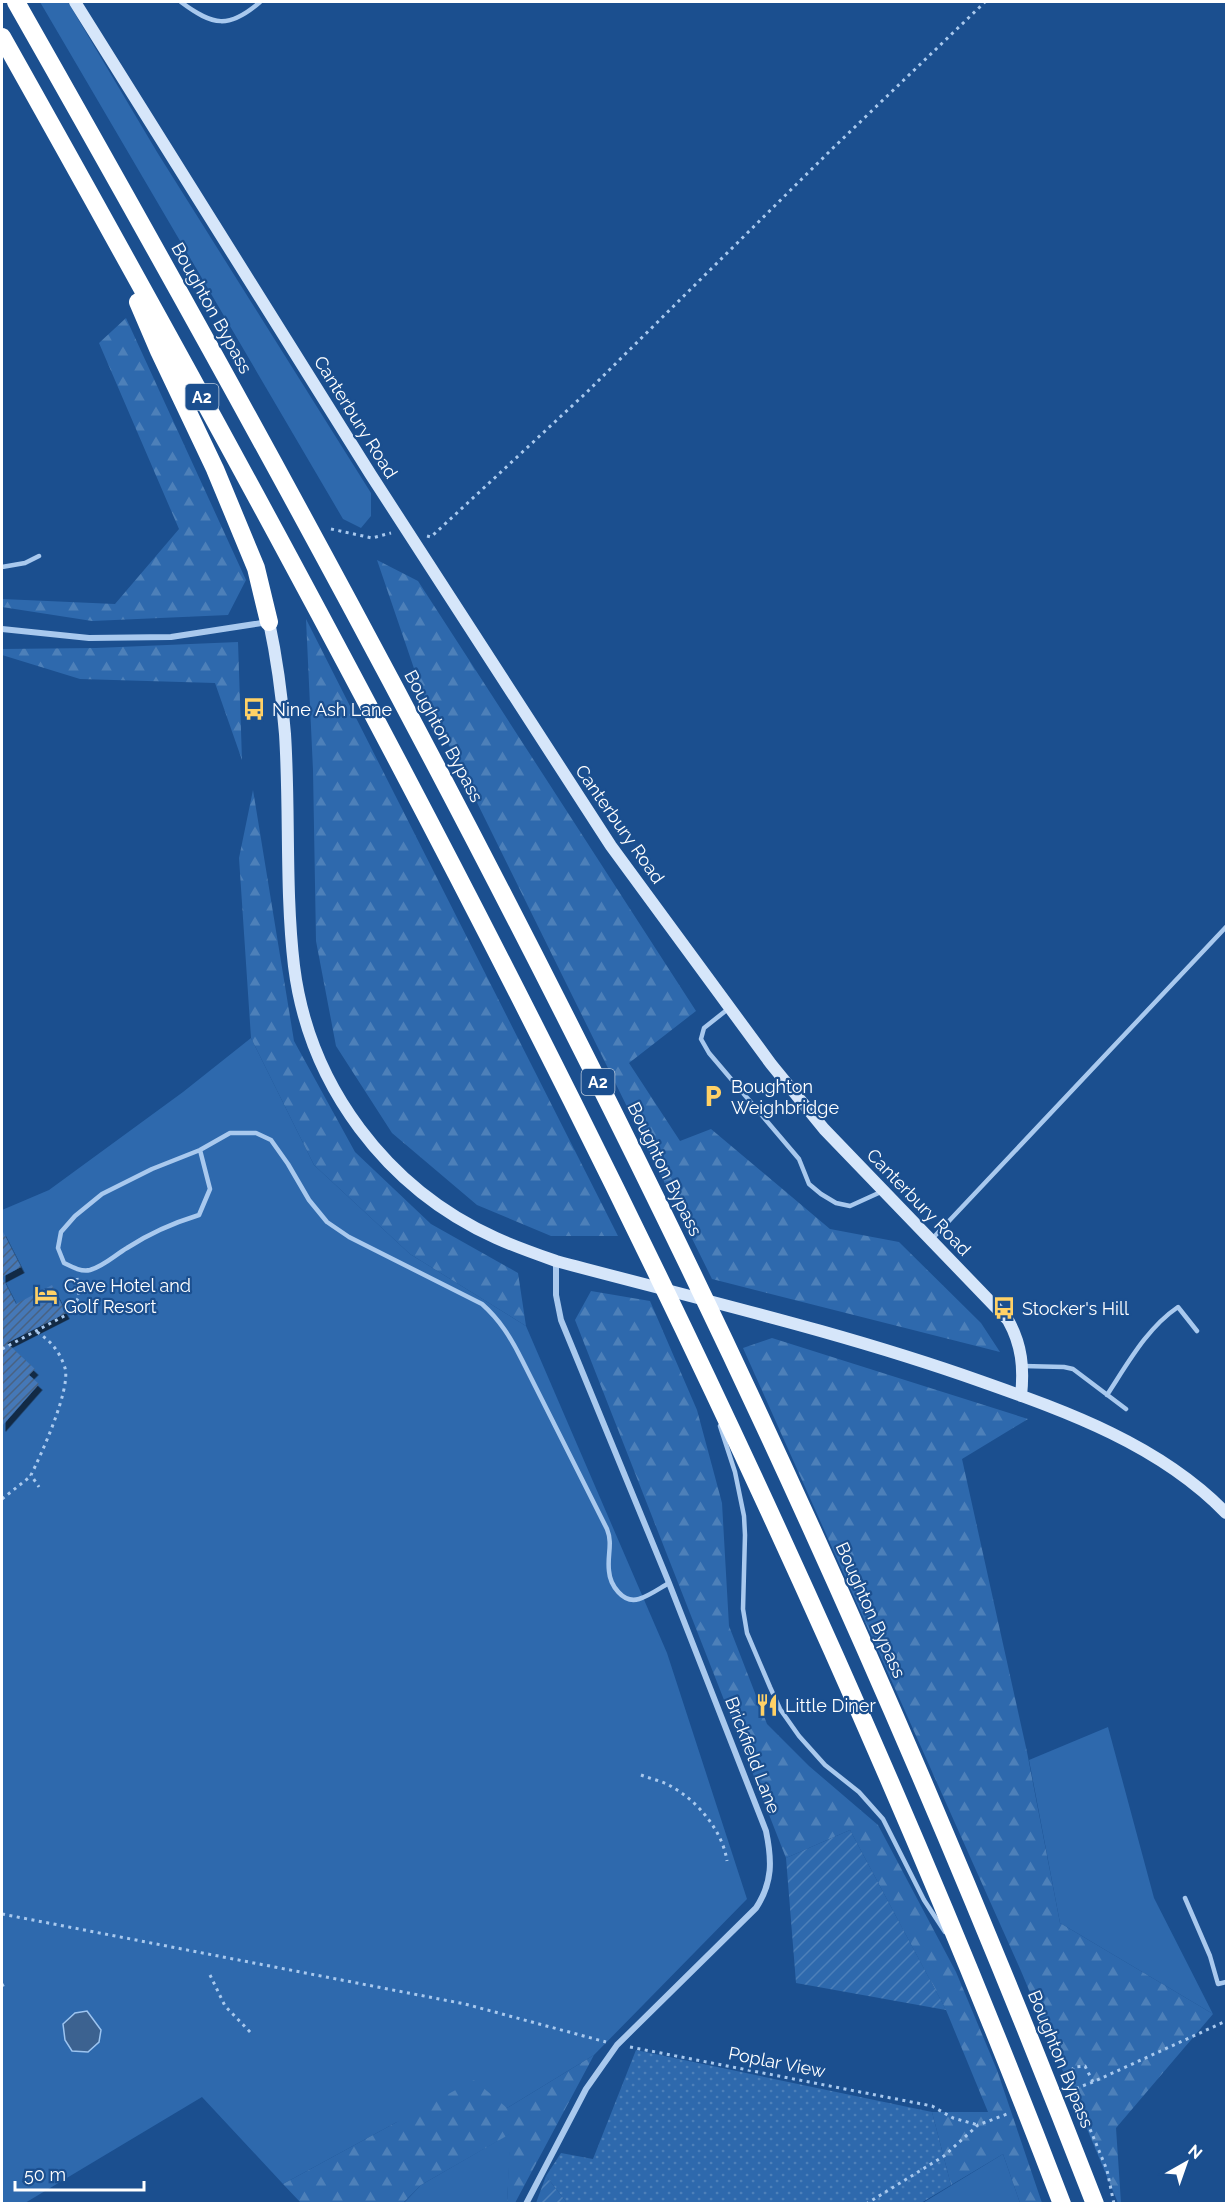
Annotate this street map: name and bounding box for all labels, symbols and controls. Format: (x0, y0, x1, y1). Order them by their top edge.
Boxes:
street label: Boughton Bypass (167, 239, 257, 377)
street label: Canterbury Road (310, 352, 402, 482)
road number: A2 (186, 384, 218, 410)
street label: Boughton Bypass (400, 666, 488, 806)
bus stop icon: Nine Ash Lane (241, 696, 267, 722)
place label: Nine Ash Lane (272, 699, 393, 720)
street label: Canterbury Road (571, 760, 669, 888)
road number: A2 (582, 1069, 614, 1095)
place label: Boughton Weighbridge (731, 1076, 839, 1118)
parking icon: Boughton Weighbridge (700, 1083, 726, 1109)
street label: Boughton Bypass (623, 1099, 707, 1240)
street label: Canterbury Road (863, 1144, 975, 1260)
place label: Cave Hotel and Golf Resort (64, 1275, 191, 1317)
hotel icon: Cave Hotel and Golf Resort (33, 1282, 59, 1308)
bus stop icon: Stocker's Hill (991, 1295, 1017, 1321)
place label: Stocker's Hill (1022, 1298, 1129, 1319)
street label: Boughton Bypass (832, 1539, 911, 1681)
restaurant icon: Little Diner (754, 1692, 780, 1718)
street label: Brickfield Lane (721, 1694, 785, 1817)
place label: Little Diner (785, 1695, 876, 1716)
street label: Boughton Bypass (1024, 1987, 1098, 2131)
street label: Poplar View (727, 2042, 828, 2082)
north arrow (1156, 2133, 1216, 2193)
text: N (1185, 2141, 1206, 2163)
scale bar (15, 2154, 144, 2192)
text: 50 m (24, 2164, 66, 2185)

